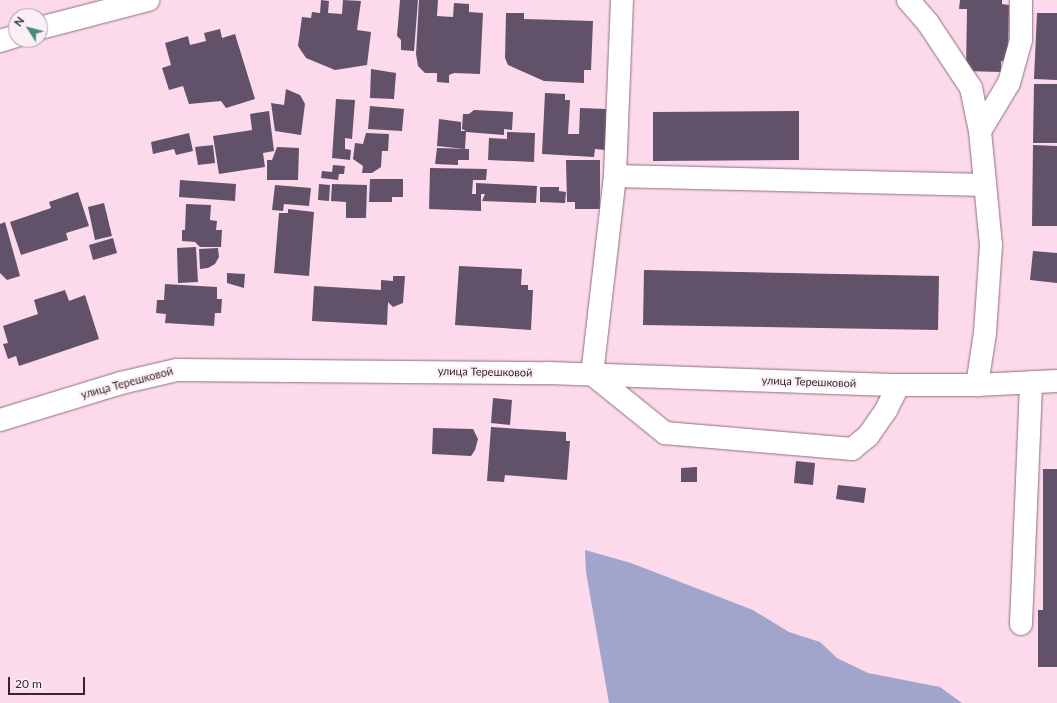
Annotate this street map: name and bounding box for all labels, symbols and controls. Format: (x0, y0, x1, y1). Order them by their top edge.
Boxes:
north arrow (8, 8, 48, 48)
text: N (11, 14, 26, 28)
street label: улица Терешковой (80, 364, 174, 402)
street label: улица Терешковой (438, 365, 532, 379)
street label: улица Терешковой (762, 374, 856, 390)
scale bar (10, 669, 87, 695)
text: 20 m (15, 676, 42, 691)

